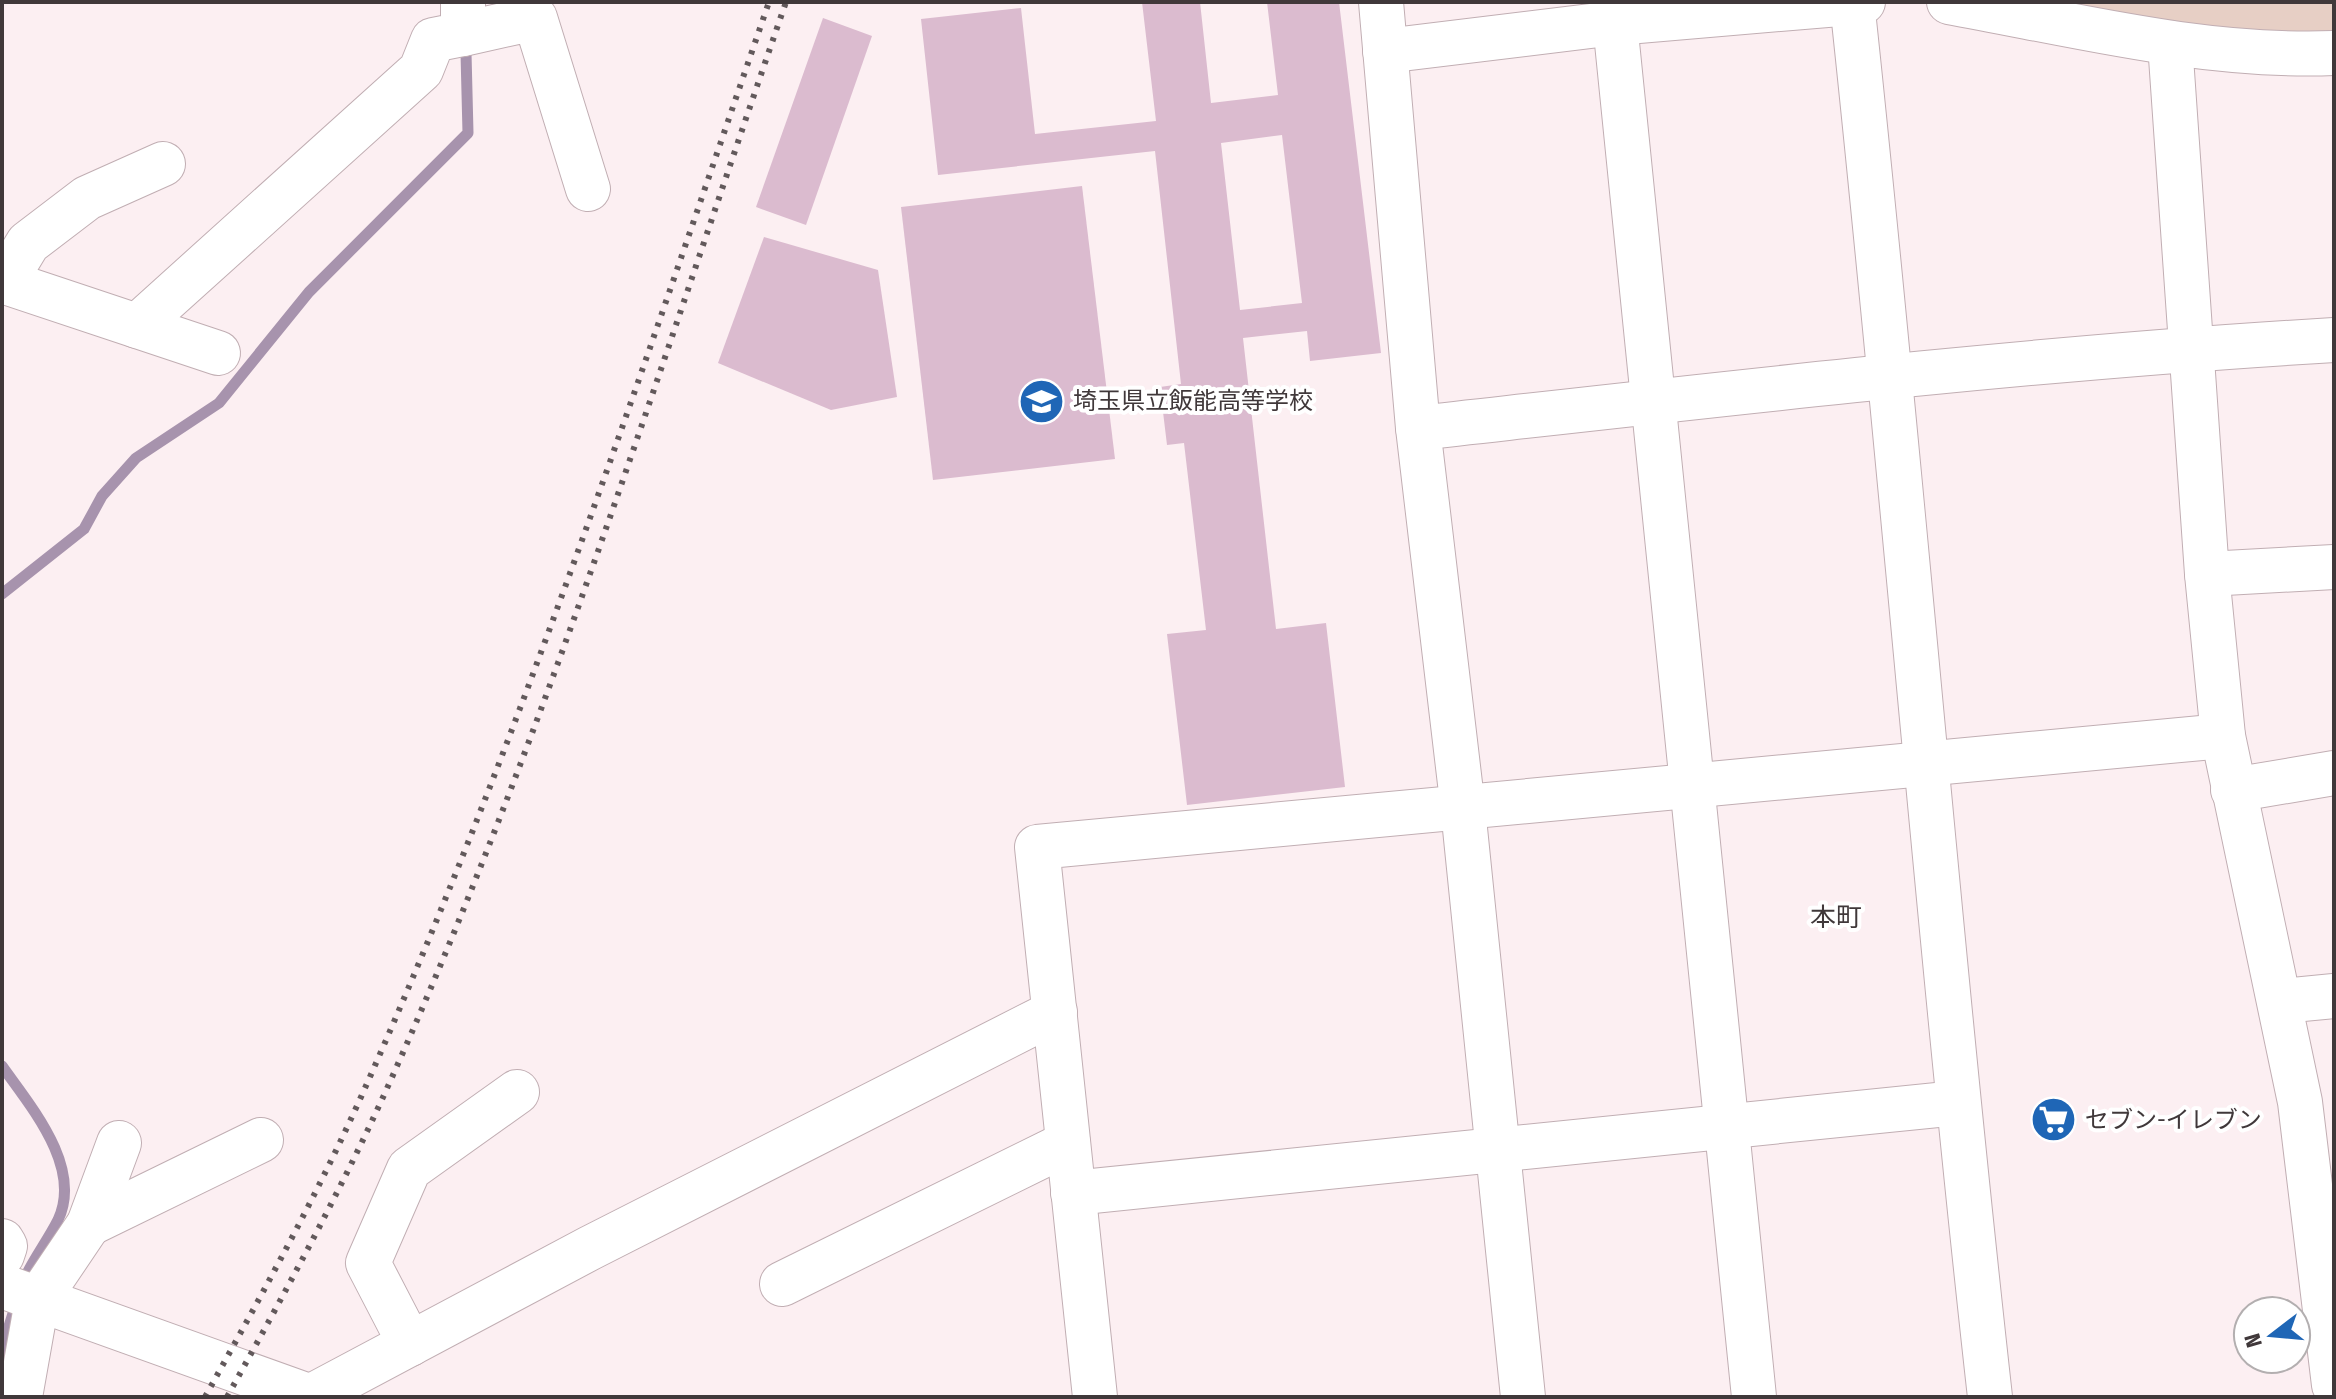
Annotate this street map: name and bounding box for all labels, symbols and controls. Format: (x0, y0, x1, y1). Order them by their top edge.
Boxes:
school or university icon: 埼玉県立飯能高等学校 (1018, 377, 1066, 425)
place label: 埼玉県立飯能高等学校 (1073, 387, 1313, 415)
district label: 本町 (1810, 902, 1862, 933)
supermarket icon: セブン-イレブン (2030, 1096, 2078, 1144)
place label: セブン-イレブン (2085, 1106, 2262, 1134)
north arrow (2232, 1295, 2312, 1375)
text: N (2238, 1330, 2268, 1350)

